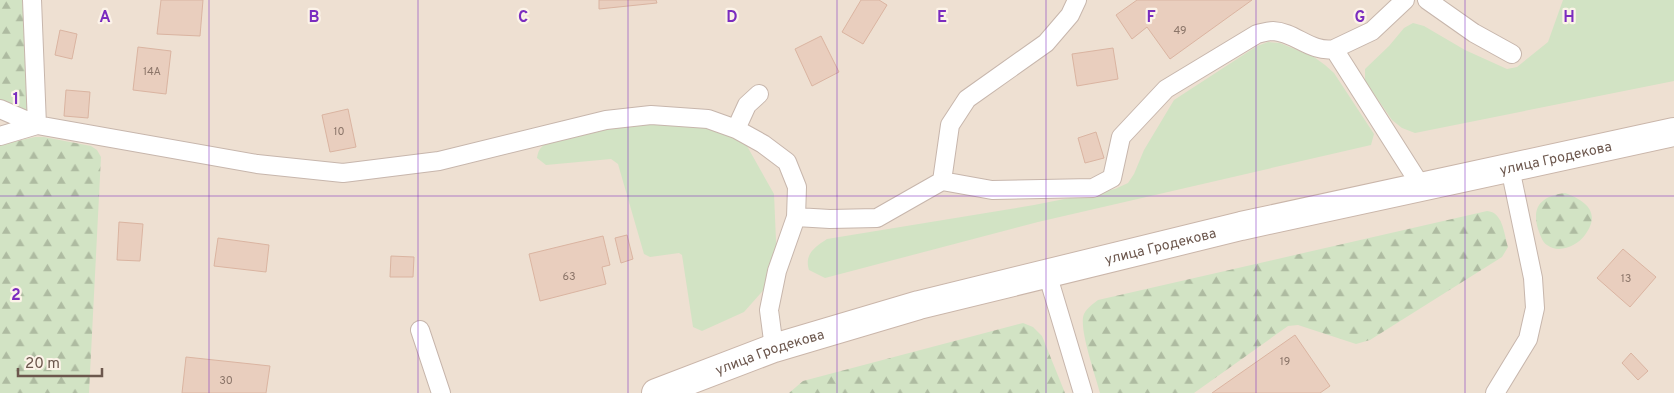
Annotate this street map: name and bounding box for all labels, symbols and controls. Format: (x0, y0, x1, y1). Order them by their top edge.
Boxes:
text: A (99, 8, 111, 28)
text: B (308, 8, 320, 28)
text: C (518, 8, 528, 28)
text: D (726, 8, 738, 28)
text: E (937, 8, 947, 28)
text: F (1146, 8, 1156, 28)
text: G (1355, 8, 1365, 28)
text: H (1563, 8, 1575, 28)
house number: 49 (1173, 24, 1187, 38)
house number: 14А (143, 65, 161, 79)
text: 1 (13, 90, 19, 110)
house number: 10 (333, 125, 345, 139)
street label: улица Гродекова (1498, 139, 1614, 180)
street label: улица Гродекова (1103, 225, 1218, 269)
house number: 63 (562, 270, 576, 284)
house number: 13 (1621, 272, 1631, 286)
text: 2 (11, 286, 21, 306)
street label: улица Гродекова (713, 327, 827, 380)
scale bar (18, 346, 101, 378)
text: 20 m (25, 355, 60, 374)
house number: 19 (1280, 355, 1290, 369)
house number: 30 (219, 374, 233, 388)

